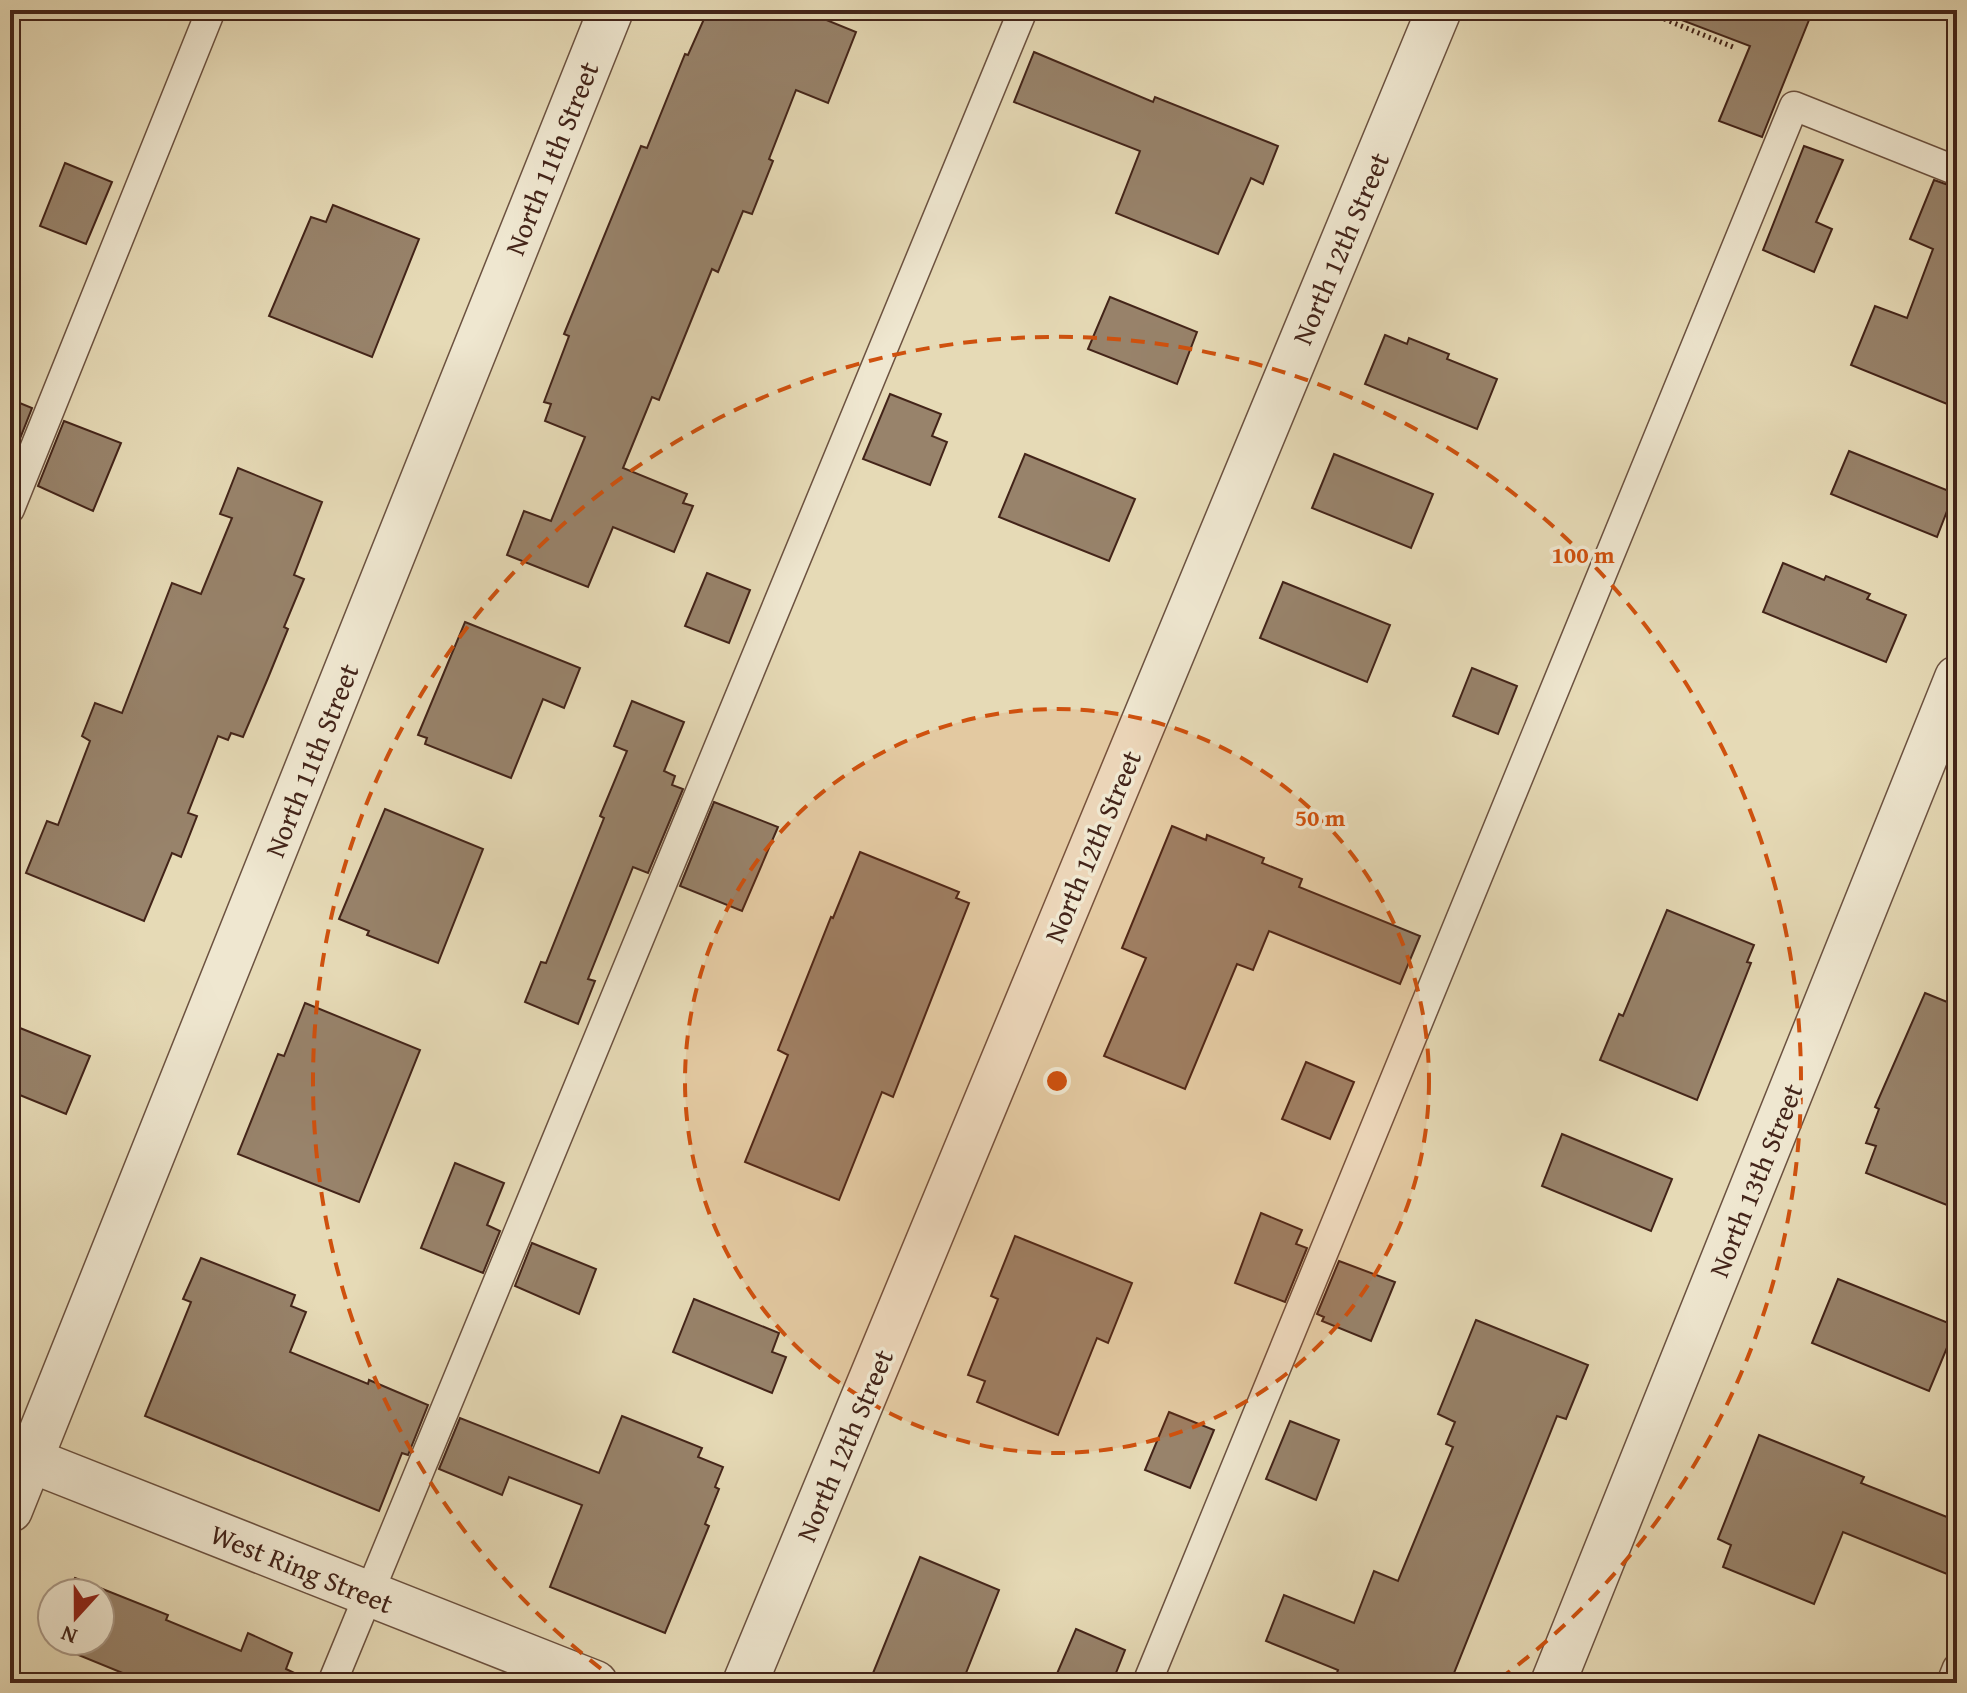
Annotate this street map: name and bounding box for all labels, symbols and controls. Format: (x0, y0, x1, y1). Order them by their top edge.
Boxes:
street label: North 11th Street (494, 55, 609, 261)
street label: North 12th Street (1281, 145, 1399, 351)
text: 100 m (1551, 537, 1615, 572)
street label: North 11th Street (254, 657, 369, 863)
street label: North 12th Street (1033, 743, 1151, 949)
text: 50 m (1295, 800, 1346, 835)
centre of rings (1043, 1067, 1071, 1095)
street label: North 13th Street (1698, 1077, 1813, 1283)
street label: North 12th Street (785, 1342, 903, 1548)
street label: West Ring Street (205, 1513, 400, 1623)
north arrow (36, 1577, 116, 1657)
text: N (56, 1618, 81, 1653)

